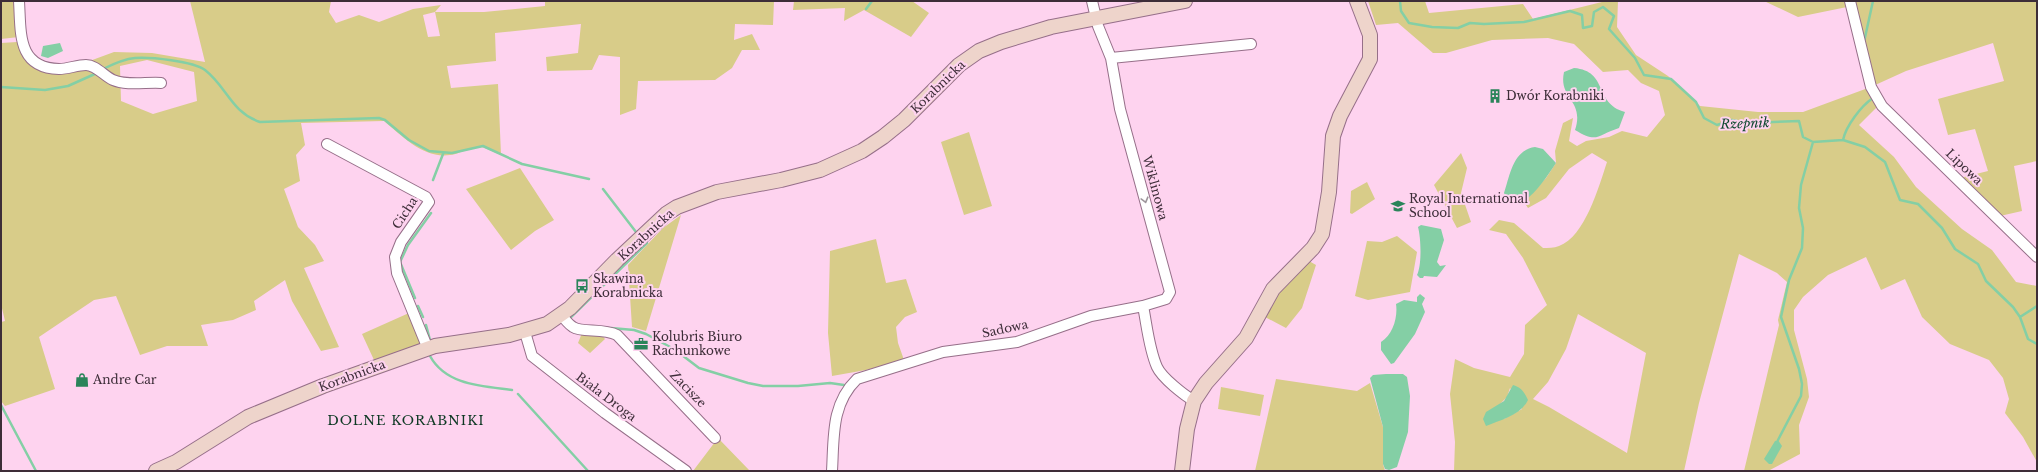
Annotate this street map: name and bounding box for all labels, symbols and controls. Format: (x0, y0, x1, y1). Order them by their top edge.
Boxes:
street label: Korabnicka (907, 57, 968, 116)
building icon: Dwór Korabniki (1487, 88, 1503, 104)
place label: Dwór Korabniki (1506, 88, 1604, 103)
water label: Rzepnik (1719, 114, 1770, 133)
street label: Lipowa (1943, 146, 1986, 188)
street label: Wiklinowa (1139, 153, 1171, 222)
place label: Royal International School (1409, 191, 1528, 220)
street label: Cicha (389, 194, 421, 232)
one-way arrow (1140, 196, 1149, 203)
school or university icon: Royal International School (1390, 198, 1406, 214)
street label: Korabnicka (615, 205, 677, 264)
place label: Skawina Korabnicka (593, 271, 663, 300)
bus stop icon: Skawina Korabnicka (574, 278, 590, 294)
street label: Sadowa (980, 316, 1030, 341)
place label: Kolubris Biuro Rachunkowe (652, 329, 742, 358)
office icon: Kolubris Biuro Rachunkowe (633, 336, 649, 352)
street label: Korabnicka (316, 356, 388, 395)
street label: Zacisze (667, 367, 710, 410)
street label: Biała Droga (573, 369, 640, 424)
shop icon: Andre Car (74, 372, 90, 388)
place label: Andre Car (92, 372, 157, 387)
district label: DOLNE KORABNIKI (327, 412, 485, 429)

